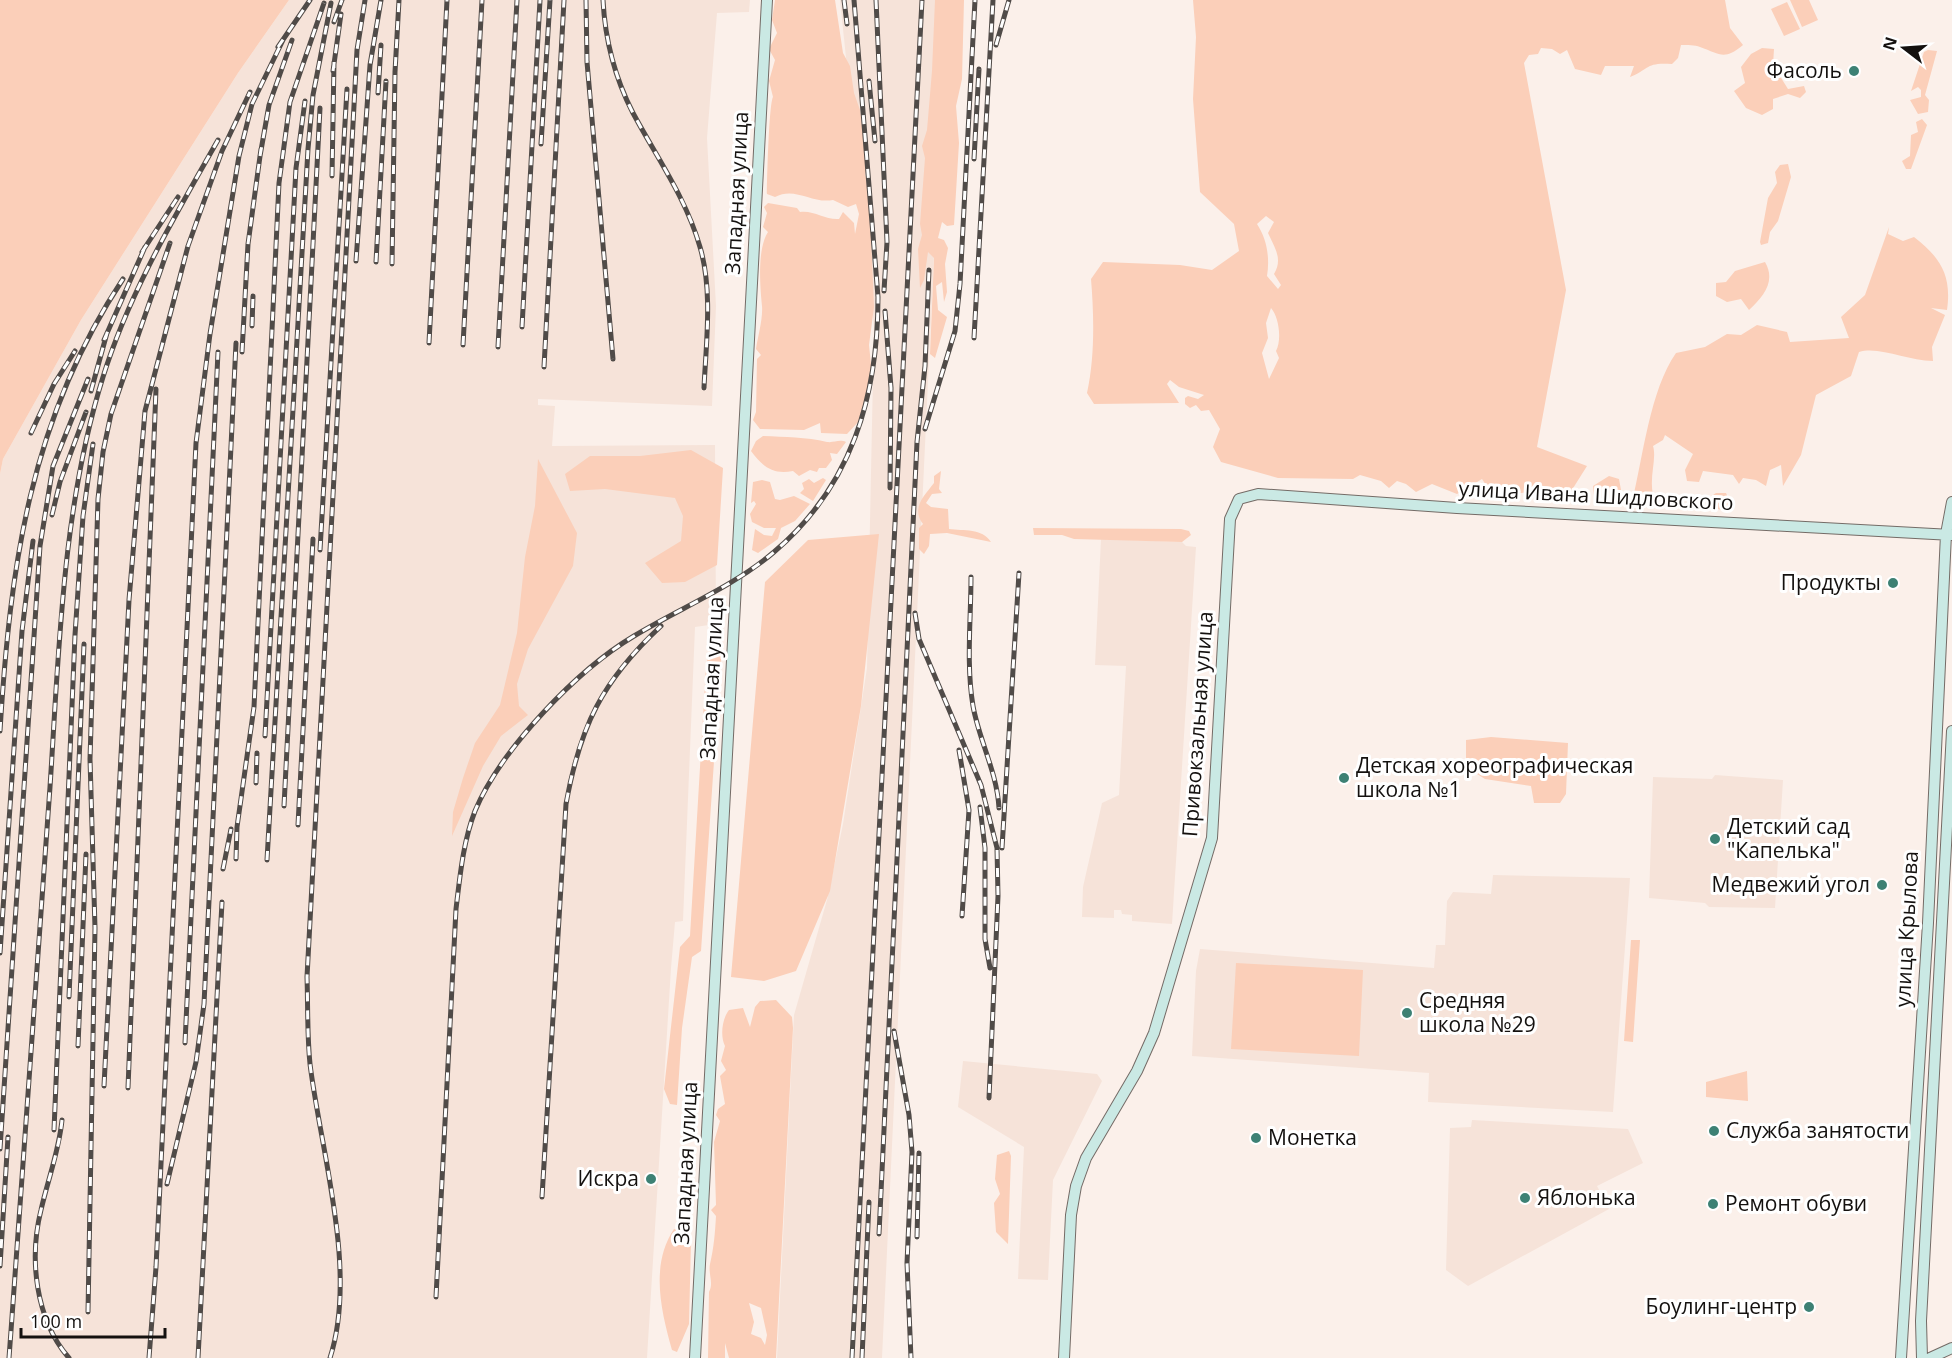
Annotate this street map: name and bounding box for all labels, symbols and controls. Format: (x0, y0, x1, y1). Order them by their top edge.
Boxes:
north arrow (1874, 18, 1934, 78)
text: N (1877, 34, 1902, 53)
place label: Фасоль (1767, 56, 1842, 84)
marker: Фасоль (1847, 64, 1861, 78)
street label: Западная улица (718, 111, 754, 275)
street label: улица Ивана Шидловского (1458, 474, 1734, 516)
place label: Продукты (1781, 568, 1881, 596)
marker: Продукты (1886, 576, 1900, 590)
street label: Западная улица (693, 596, 729, 760)
street label: Привокзальная улица (1175, 610, 1219, 838)
place label: Детская хореографическая школа №1 (1356, 751, 1633, 803)
marker: Детская хореографическая школа №1 (1337, 771, 1351, 785)
place label: Детский сад "Капелька" (1727, 812, 1850, 864)
marker: Детский сад "Капелька" (1708, 832, 1722, 846)
street label: улица Крылова (1888, 850, 1924, 1008)
place label: Медвежий угол (1712, 870, 1870, 898)
marker: Медвежий угол (1875, 878, 1889, 892)
place label: Средняя школа №29 (1419, 986, 1536, 1038)
marker: Средняя школа №29 (1400, 1006, 1414, 1020)
street label: Западная улица (667, 1081, 703, 1245)
place label: Служба занятости (1726, 1116, 1909, 1144)
place label: Монетка (1268, 1123, 1357, 1151)
marker: Служба занятости (1707, 1124, 1721, 1138)
marker: Монетка (1249, 1131, 1263, 1145)
place label: Искра (578, 1164, 639, 1192)
marker: Искра (644, 1172, 658, 1186)
place label: Яблонька (1537, 1183, 1636, 1211)
place label: Ремонт обуви (1725, 1189, 1867, 1217)
marker: Яблонька (1518, 1191, 1532, 1205)
marker: Ремонт обуви (1706, 1197, 1720, 1211)
place label: Боулинг-центр (1646, 1292, 1797, 1320)
marker: Боулинг-центр (1802, 1300, 1816, 1314)
scale bar (21, 1301, 165, 1339)
text: 100 m (30, 1309, 82, 1333)

